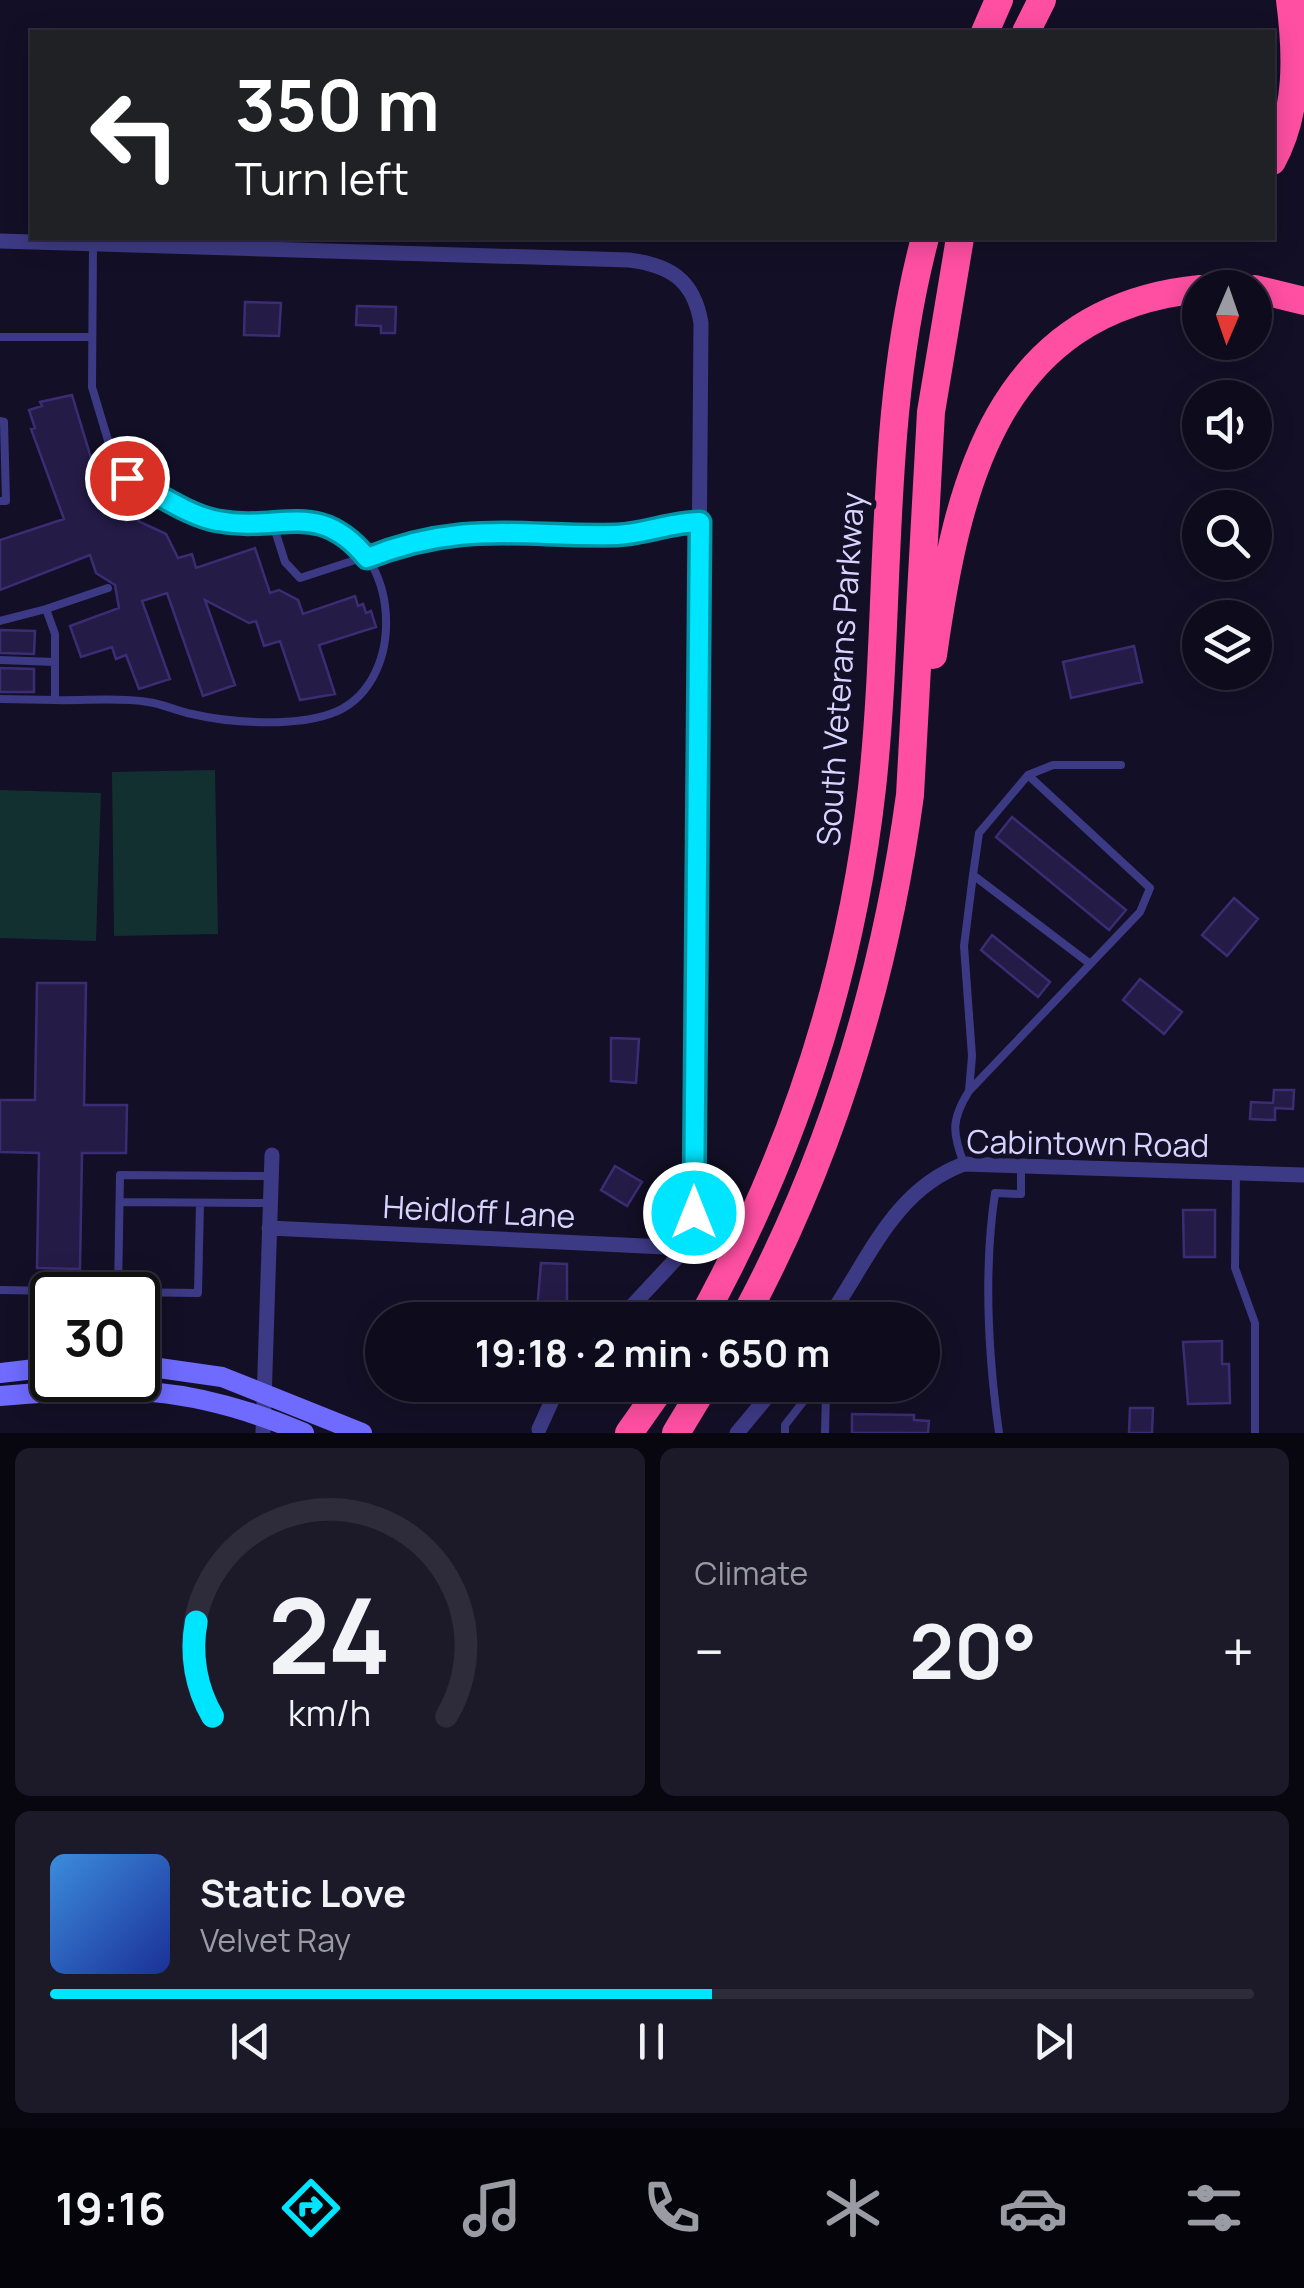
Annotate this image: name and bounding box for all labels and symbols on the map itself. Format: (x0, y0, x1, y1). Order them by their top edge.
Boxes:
north arrow (1182, 270, 1272, 360)
pin (85, 436, 170, 521)
street label: South Veterans Parkway (806, 490, 874, 848)
street label: Cabintown Road (966, 1119, 1210, 1167)
position arrow (642, 1161, 746, 1265)
street label: Heidloff Lane (382, 1184, 576, 1238)
speed limit sign: 30 (30, 1272, 160, 1402)

